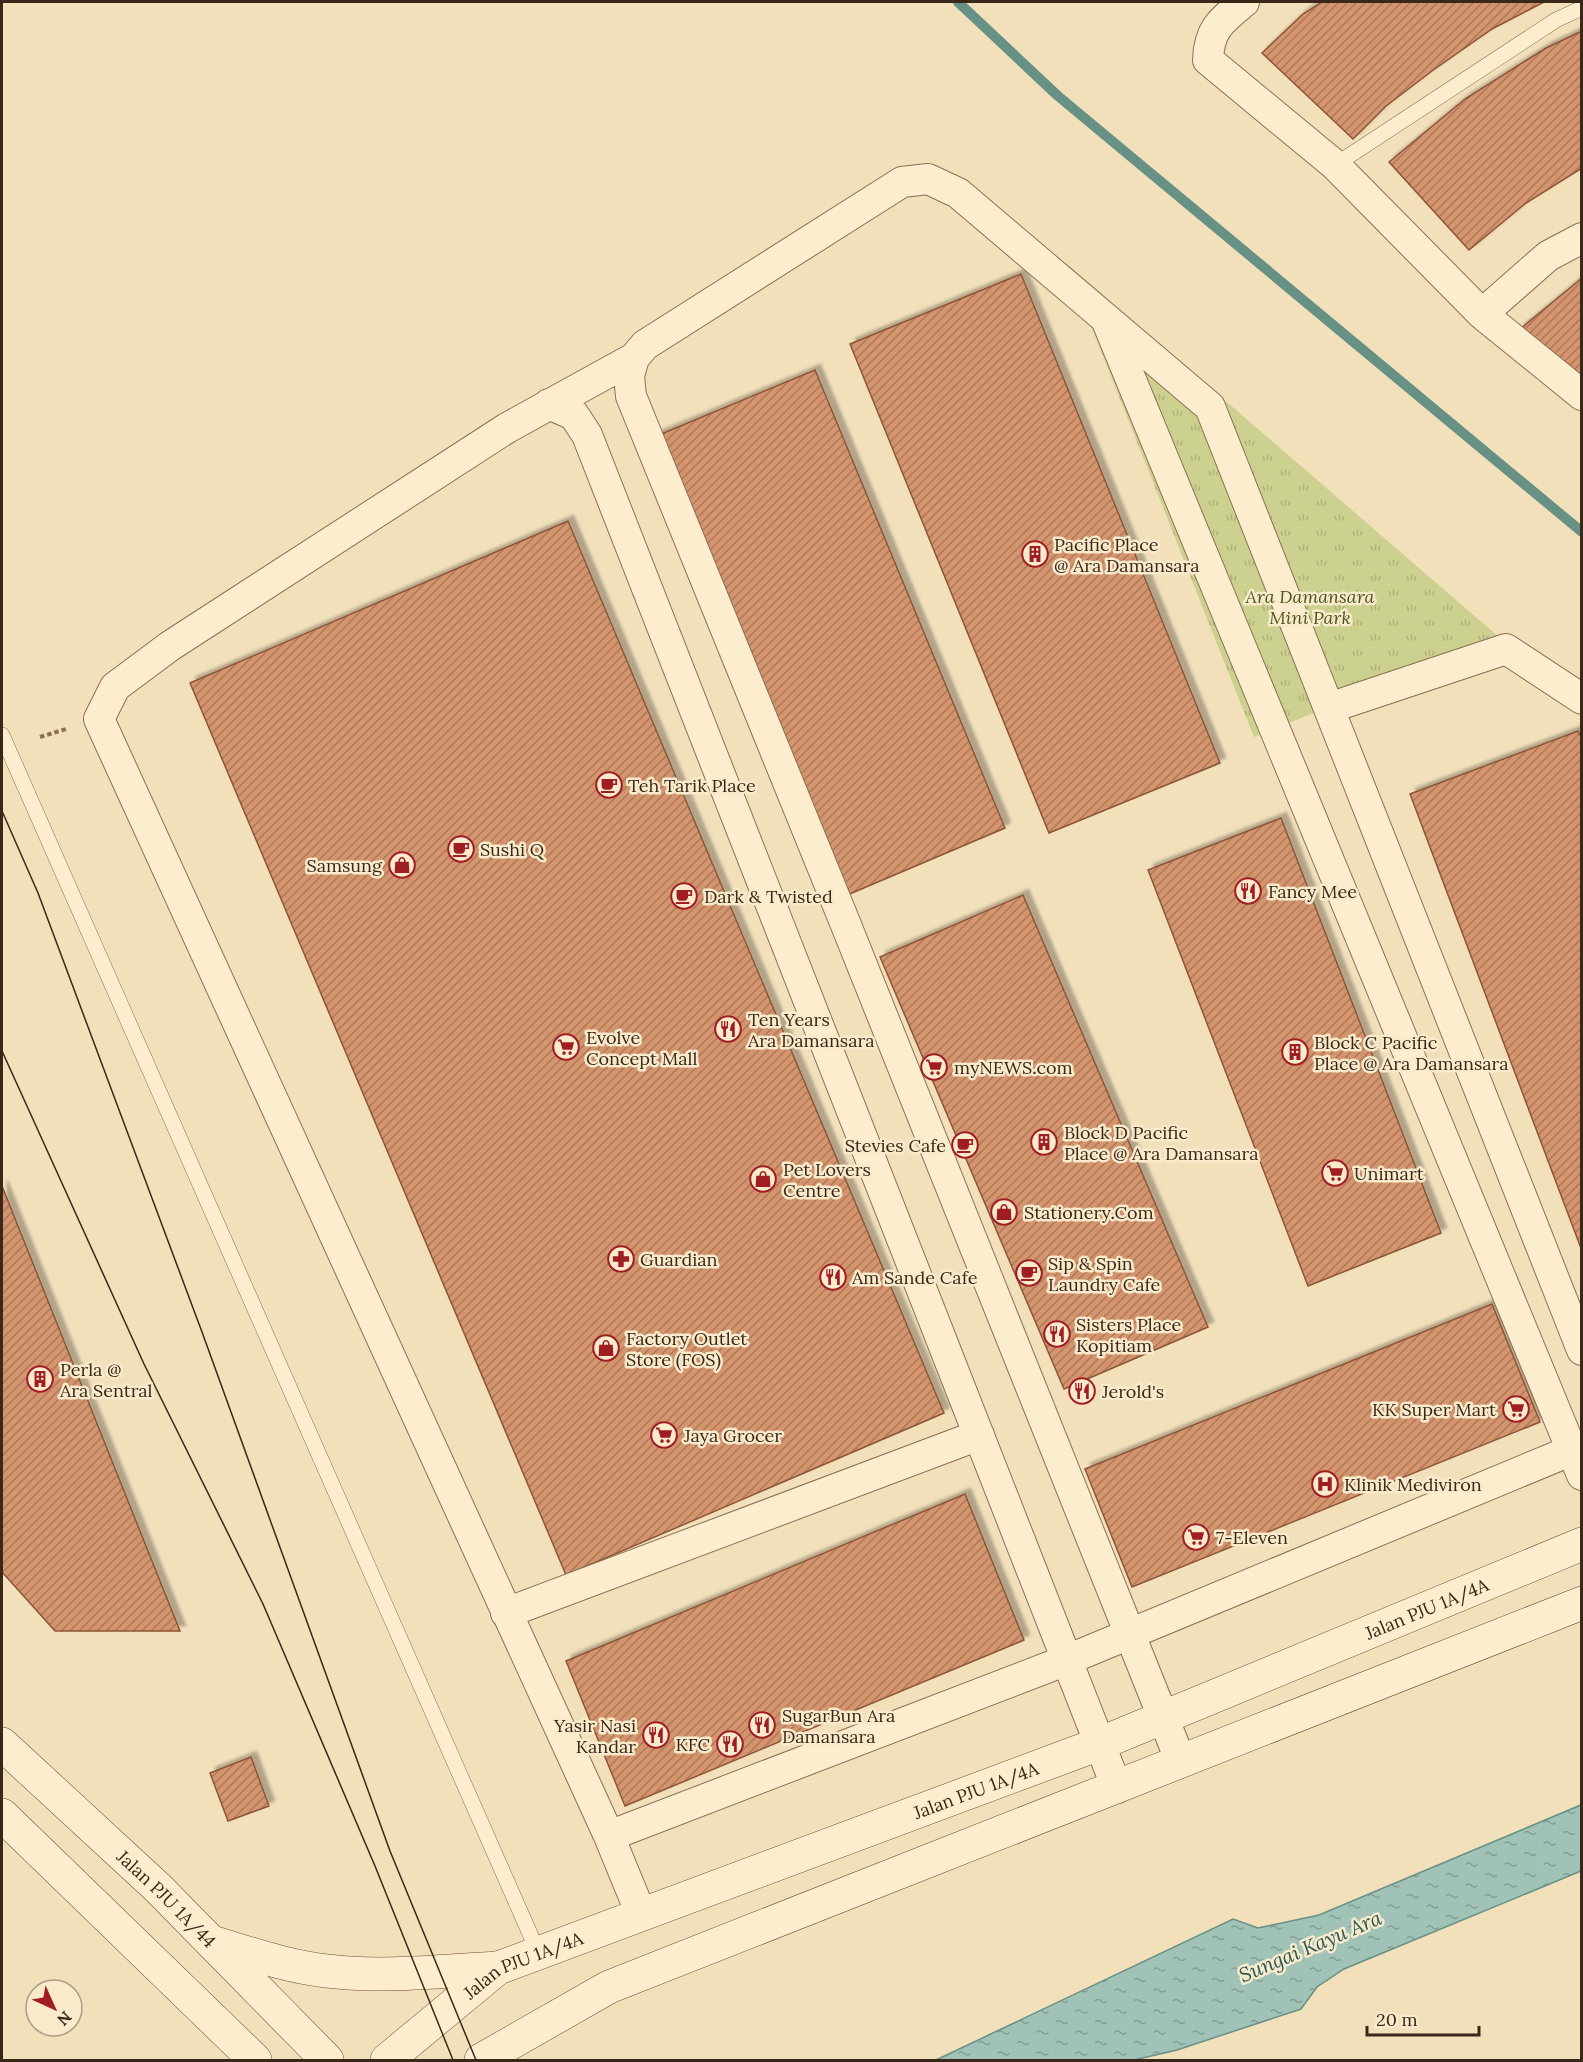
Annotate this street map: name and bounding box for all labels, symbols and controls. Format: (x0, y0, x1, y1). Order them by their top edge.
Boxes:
place label: Pacific Place @ Ara Damansara (1054, 533, 1200, 577)
building icon: Pacific Place @ Ara Damansara (1020, 539, 1050, 569)
park label: Ara Damansara Mini Park (1245, 585, 1375, 629)
cafe icon: Teh Tarik Place (594, 770, 624, 800)
place label: Teh Tarik Place (628, 774, 756, 797)
cafe icon: Sushi Q (446, 834, 476, 864)
place label: Sushi Q (480, 838, 545, 861)
shop icon: Samsung (387, 850, 417, 880)
place label: Samsung (306, 854, 383, 877)
restaurant icon: Fancy Mee (1233, 876, 1263, 906)
place label: Fancy Mee (1268, 880, 1357, 903)
cafe icon: Dark & Twisted (669, 881, 699, 911)
place label: Dark & Twisted (704, 885, 833, 908)
place label: Ten Years Ara Damansara (747, 1008, 874, 1052)
restaurant icon: Ten Years Ara Damansara (713, 1014, 743, 1044)
place label: Evolve Concept Mall (586, 1026, 697, 1070)
place label: Block C Pacific Place @ Ara Damansara (1314, 1031, 1508, 1075)
supermarket icon: Evolve Concept Mall (551, 1032, 581, 1062)
building icon: Block C Pacific Place @ Ara Damansara (1280, 1037, 1310, 1067)
supermarket icon: myNEWS.com (919, 1052, 949, 1082)
place label: myNEWS.com (954, 1056, 1073, 1079)
place label: Block D Pacific Place @ Ara Damansara (1064, 1121, 1258, 1165)
building icon: Block D Pacific Place @ Ara Damansara (1029, 1127, 1059, 1157)
cafe icon: Stevies Cafe (950, 1130, 980, 1160)
place label: Stevies Cafe (845, 1134, 946, 1157)
place label: Pet Lovers Centre (783, 1158, 871, 1202)
supermarket icon: Unimart (1320, 1158, 1350, 1188)
place label: Unimart (1354, 1162, 1424, 1185)
shop icon: Pet Lovers Centre (748, 1164, 778, 1194)
shop icon: Stationery.Com (989, 1197, 1019, 1227)
place label: Stationery.Com (1024, 1201, 1154, 1224)
pharmacy icon: Guardian (606, 1244, 636, 1274)
place label: Guardian (640, 1248, 718, 1271)
place label: Sip & Spin Laundry Cafe (1048, 1252, 1161, 1296)
cafe icon: Sip & Spin Laundry Cafe (1014, 1258, 1044, 1288)
restaurant icon: Am Sande Cafe (818, 1262, 848, 1292)
place label: Am Sande Cafe (851, 1266, 978, 1289)
place label: Sisters Place Kopitiam (1076, 1313, 1182, 1357)
restaurant icon: Sisters Place Kopitiam (1042, 1319, 1072, 1349)
place label: Factory Outlet Store (FOS) (626, 1327, 747, 1371)
shop icon: Factory Outlet Store (FOS) (591, 1333, 621, 1363)
place label: Perla @ Ara Sentral (59, 1358, 153, 1402)
building icon: Perla @ Ara Sentral (25, 1364, 55, 1394)
restaurant icon: Jerold's (1067, 1376, 1097, 1406)
place label: Jerold's (1101, 1380, 1164, 1403)
supermarket icon: KK Super Mart (1501, 1394, 1531, 1424)
place label: KK Super Mart (1372, 1398, 1496, 1421)
supermarket icon: Jaya Grocer (649, 1420, 679, 1450)
place label: Jaya Grocer (683, 1424, 782, 1447)
hospital icon: Klinik Mediviron (1310, 1469, 1340, 1499)
place label: Klinik Mediviron (1344, 1473, 1482, 1496)
supermarket icon: 7-Eleven (1181, 1522, 1211, 1552)
place label: 7-Eleven (1216, 1526, 1288, 1549)
street label: Jalan PJU 1A/4A (1360, 1572, 1492, 1645)
place label: SugarBun Ara Damansara (782, 1704, 895, 1748)
restaurant icon: SugarBun Ara Damansara (747, 1710, 777, 1740)
place label: Yasir Nasi Kandar (553, 1714, 636, 1758)
restaurant icon: Yasir Nasi Kandar (641, 1720, 671, 1750)
restaurant icon: KFC (715, 1729, 745, 1759)
place label: KFC (675, 1733, 710, 1756)
street label: Jalan PJU 1A/4A (909, 1756, 1042, 1824)
street label: Jalan PJU 1A/44 (112, 1844, 222, 1952)
water label: Sungai Kayu Ara (1235, 1905, 1385, 1987)
street label: Jalan PJU 1A/4A (458, 1926, 587, 2004)
north arrow (24, 1978, 84, 2038)
scale bar (1367, 1999, 1480, 2037)
text: N (53, 2007, 76, 2030)
text: 20 m (1376, 2008, 1418, 2031)

